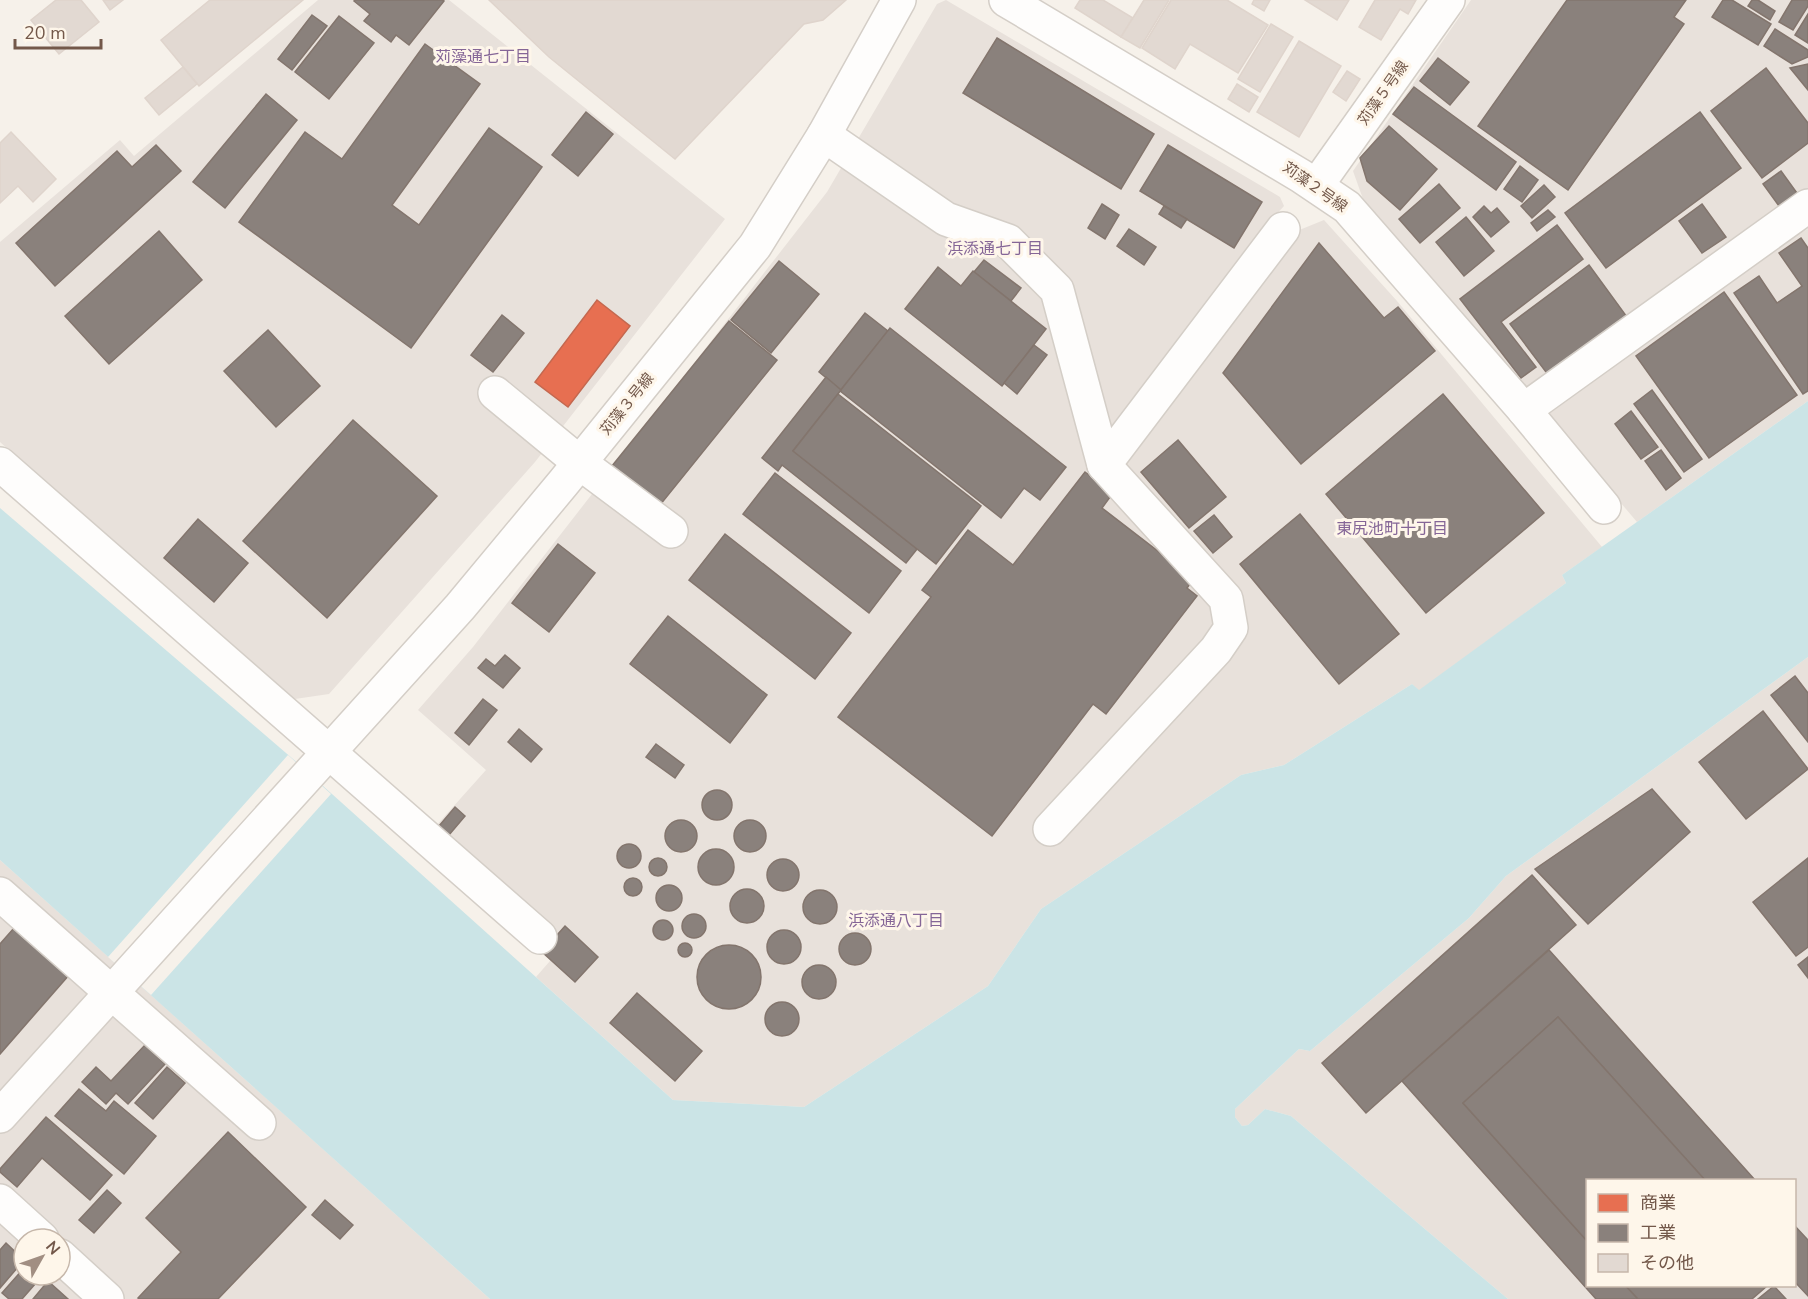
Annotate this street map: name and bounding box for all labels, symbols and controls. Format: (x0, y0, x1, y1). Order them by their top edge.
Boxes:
scale bar (15, 12, 100, 50)
text: 20 m (24, 21, 66, 45)
district label: 苅藻通七丁目 (435, 46, 531, 68)
street label: 苅藻５号線 (1353, 57, 1413, 129)
street label: 苅藻２号線 (1279, 157, 1351, 217)
district label: 浜添通七丁目 (947, 238, 1043, 260)
street label: 苅藻３号線 (596, 369, 658, 439)
district label: 東尻池町十丁目 (1336, 518, 1448, 540)
district label: 浜添通八丁目 (848, 910, 944, 932)
legend (1586, 1179, 1796, 1287)
text: 商業 (1640, 1191, 1676, 1215)
text: 工業 (1640, 1221, 1676, 1245)
north arrow (12, 1227, 72, 1287)
text: N (40, 1236, 65, 1260)
text: その他 (1640, 1251, 1694, 1275)

